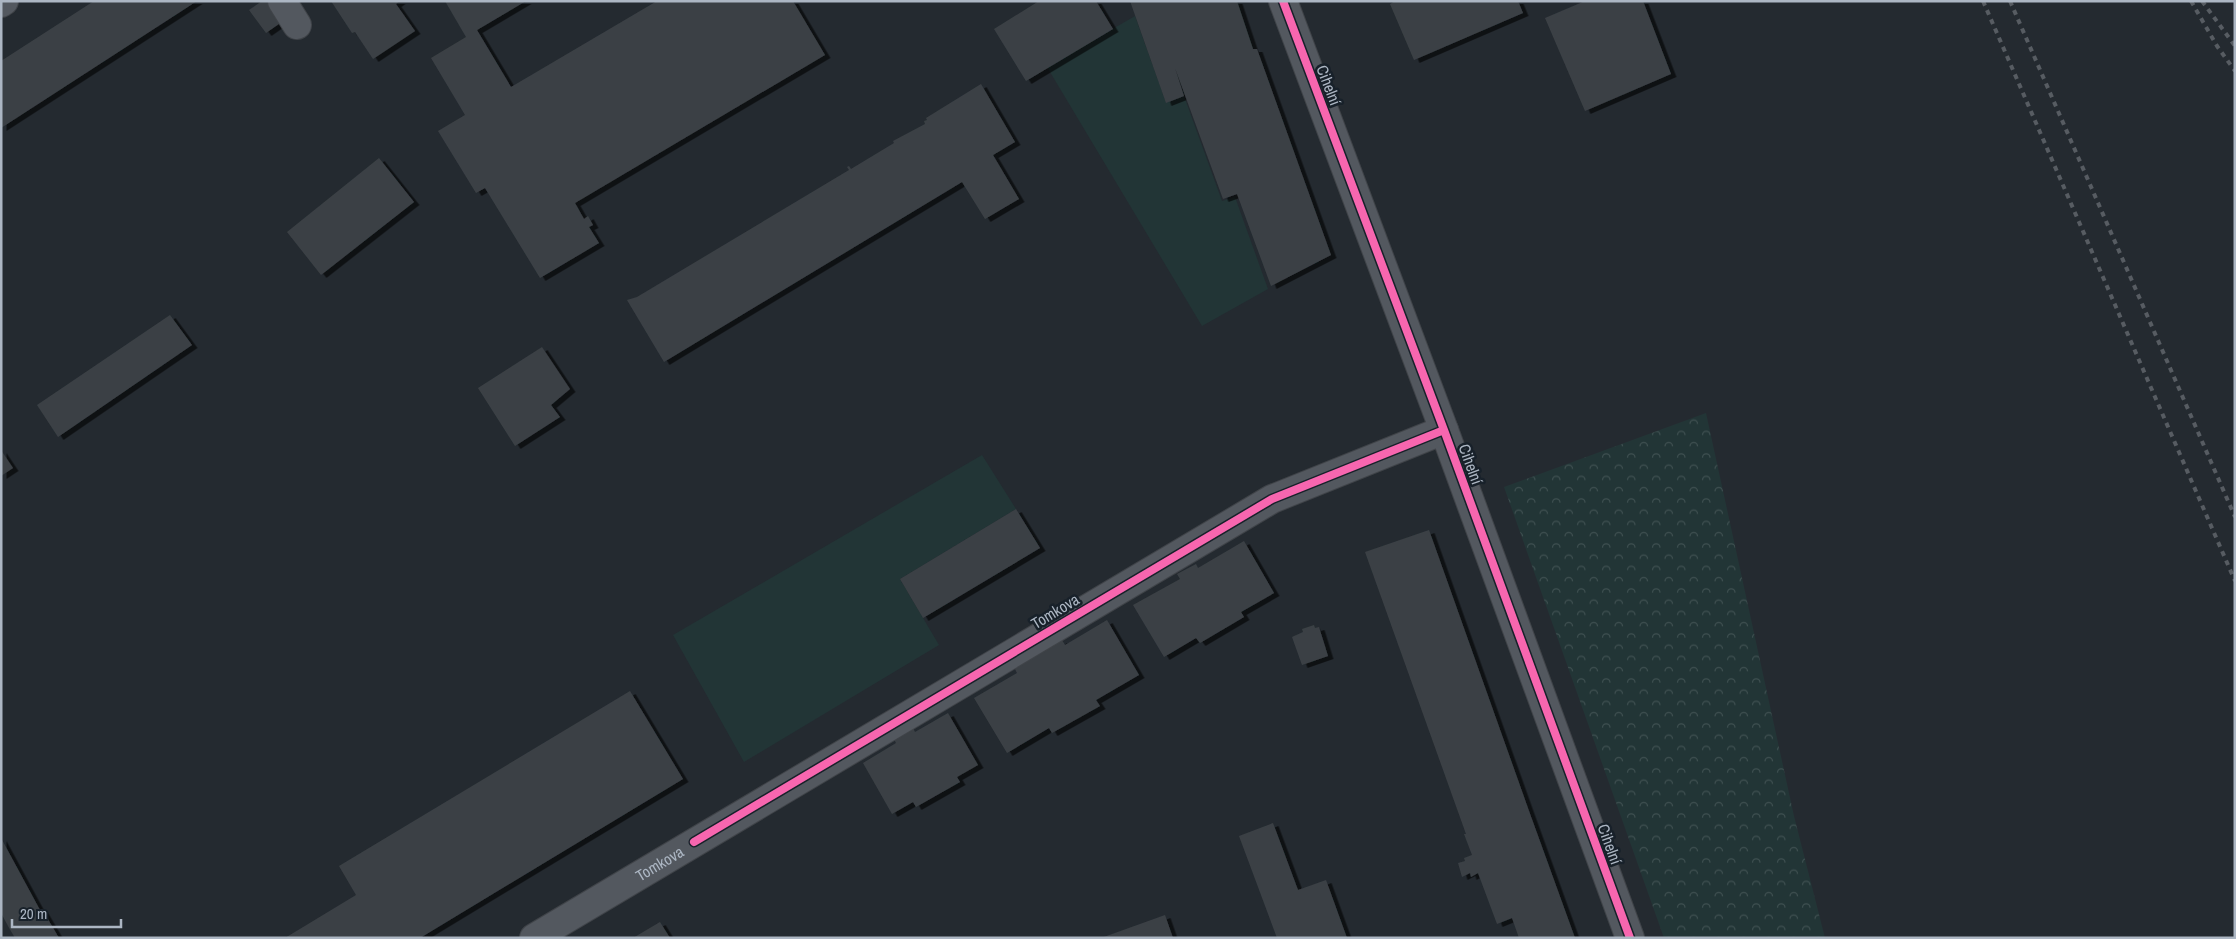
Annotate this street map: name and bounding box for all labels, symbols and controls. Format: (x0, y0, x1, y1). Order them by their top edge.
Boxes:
street label: Cihelní (1311, 62, 1347, 109)
street label: Cihelní (1454, 441, 1489, 488)
street label: Tomkova (1027, 588, 1084, 634)
street label: Cihelní (1593, 821, 1628, 868)
street label: Tomkova (631, 840, 688, 886)
scale bar (12, 896, 121, 928)
text: 20 m (20, 903, 47, 924)

